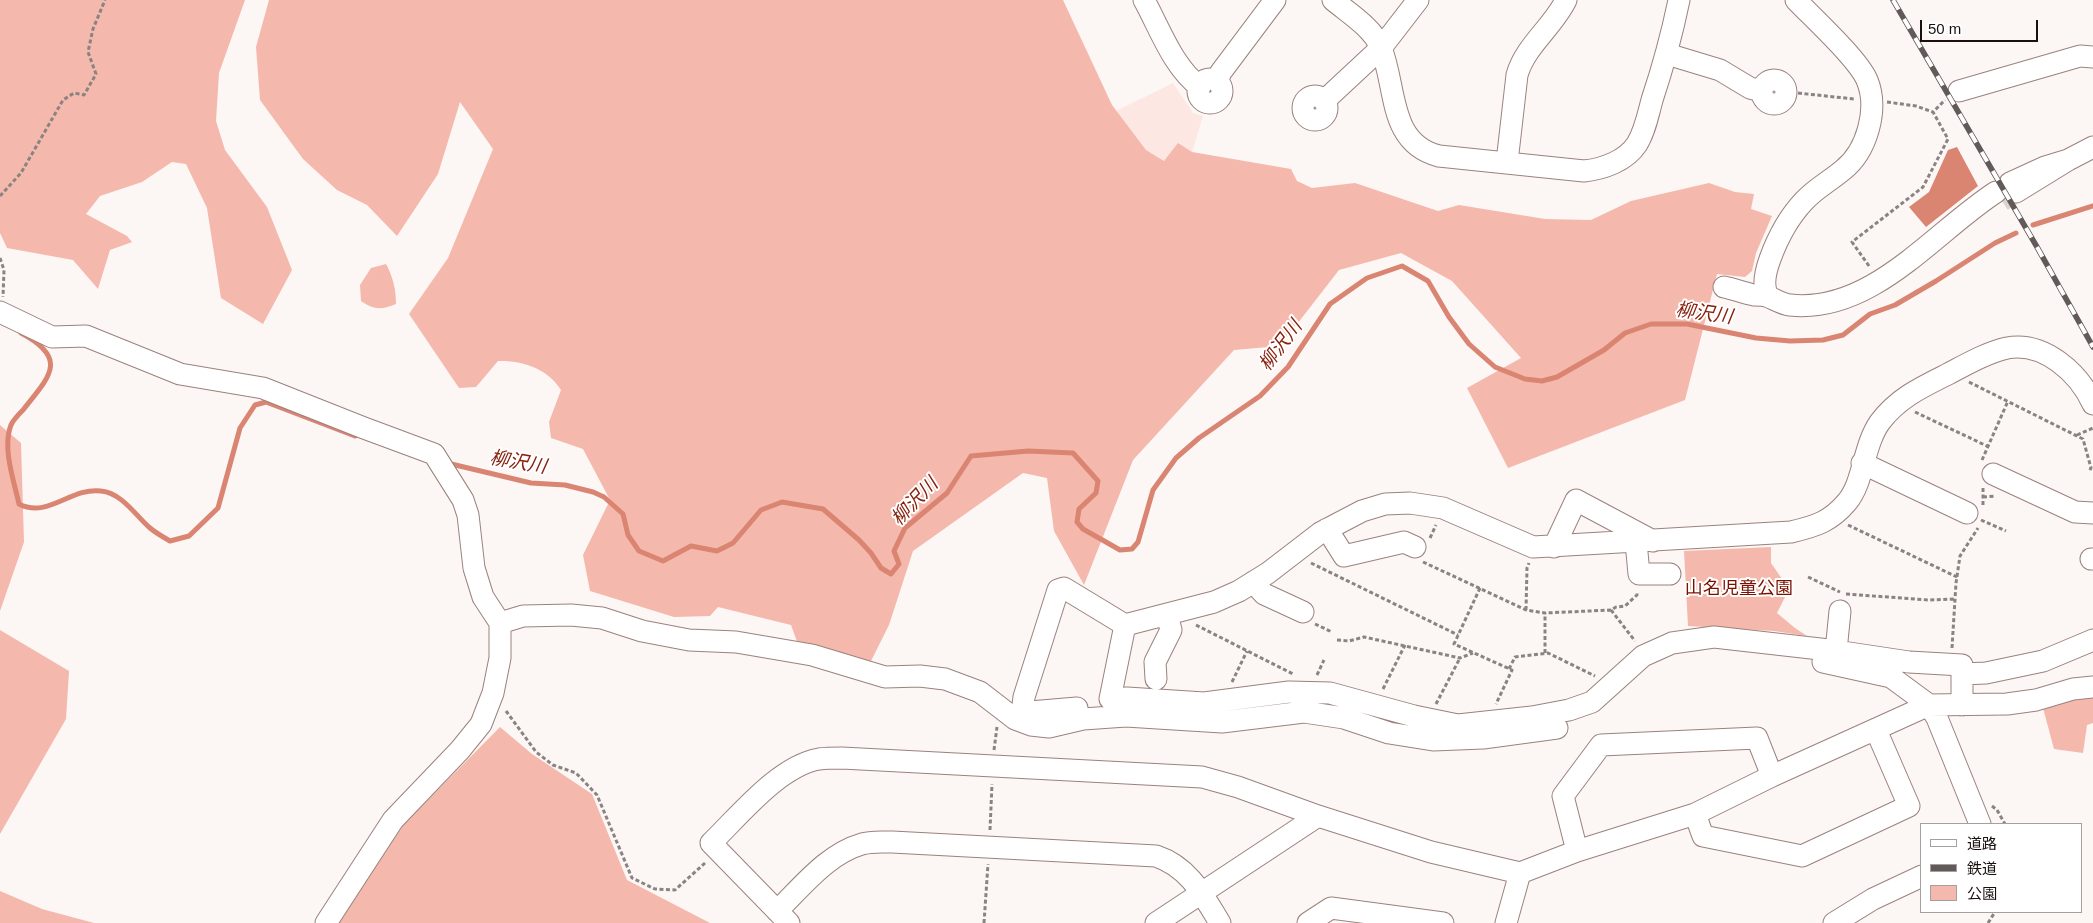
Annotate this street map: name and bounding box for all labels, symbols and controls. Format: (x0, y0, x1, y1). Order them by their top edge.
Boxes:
scale bar (1923, 10, 2040, 42)
text: 50 m (1928, 20, 1961, 37)
water label: 柳沢川 (1674, 299, 1734, 329)
water label: 柳沢川 (1255, 316, 1307, 376)
water label: 柳沢川 (488, 447, 548, 479)
water label: 柳沢川 (887, 474, 943, 530)
park label: 山名児童公園 (1685, 578, 1793, 600)
legend (1920, 823, 2083, 913)
text: 道路 (1967, 835, 1997, 852)
text: 鉄道 (1967, 860, 1997, 877)
text: 公園 (1967, 885, 1997, 902)

